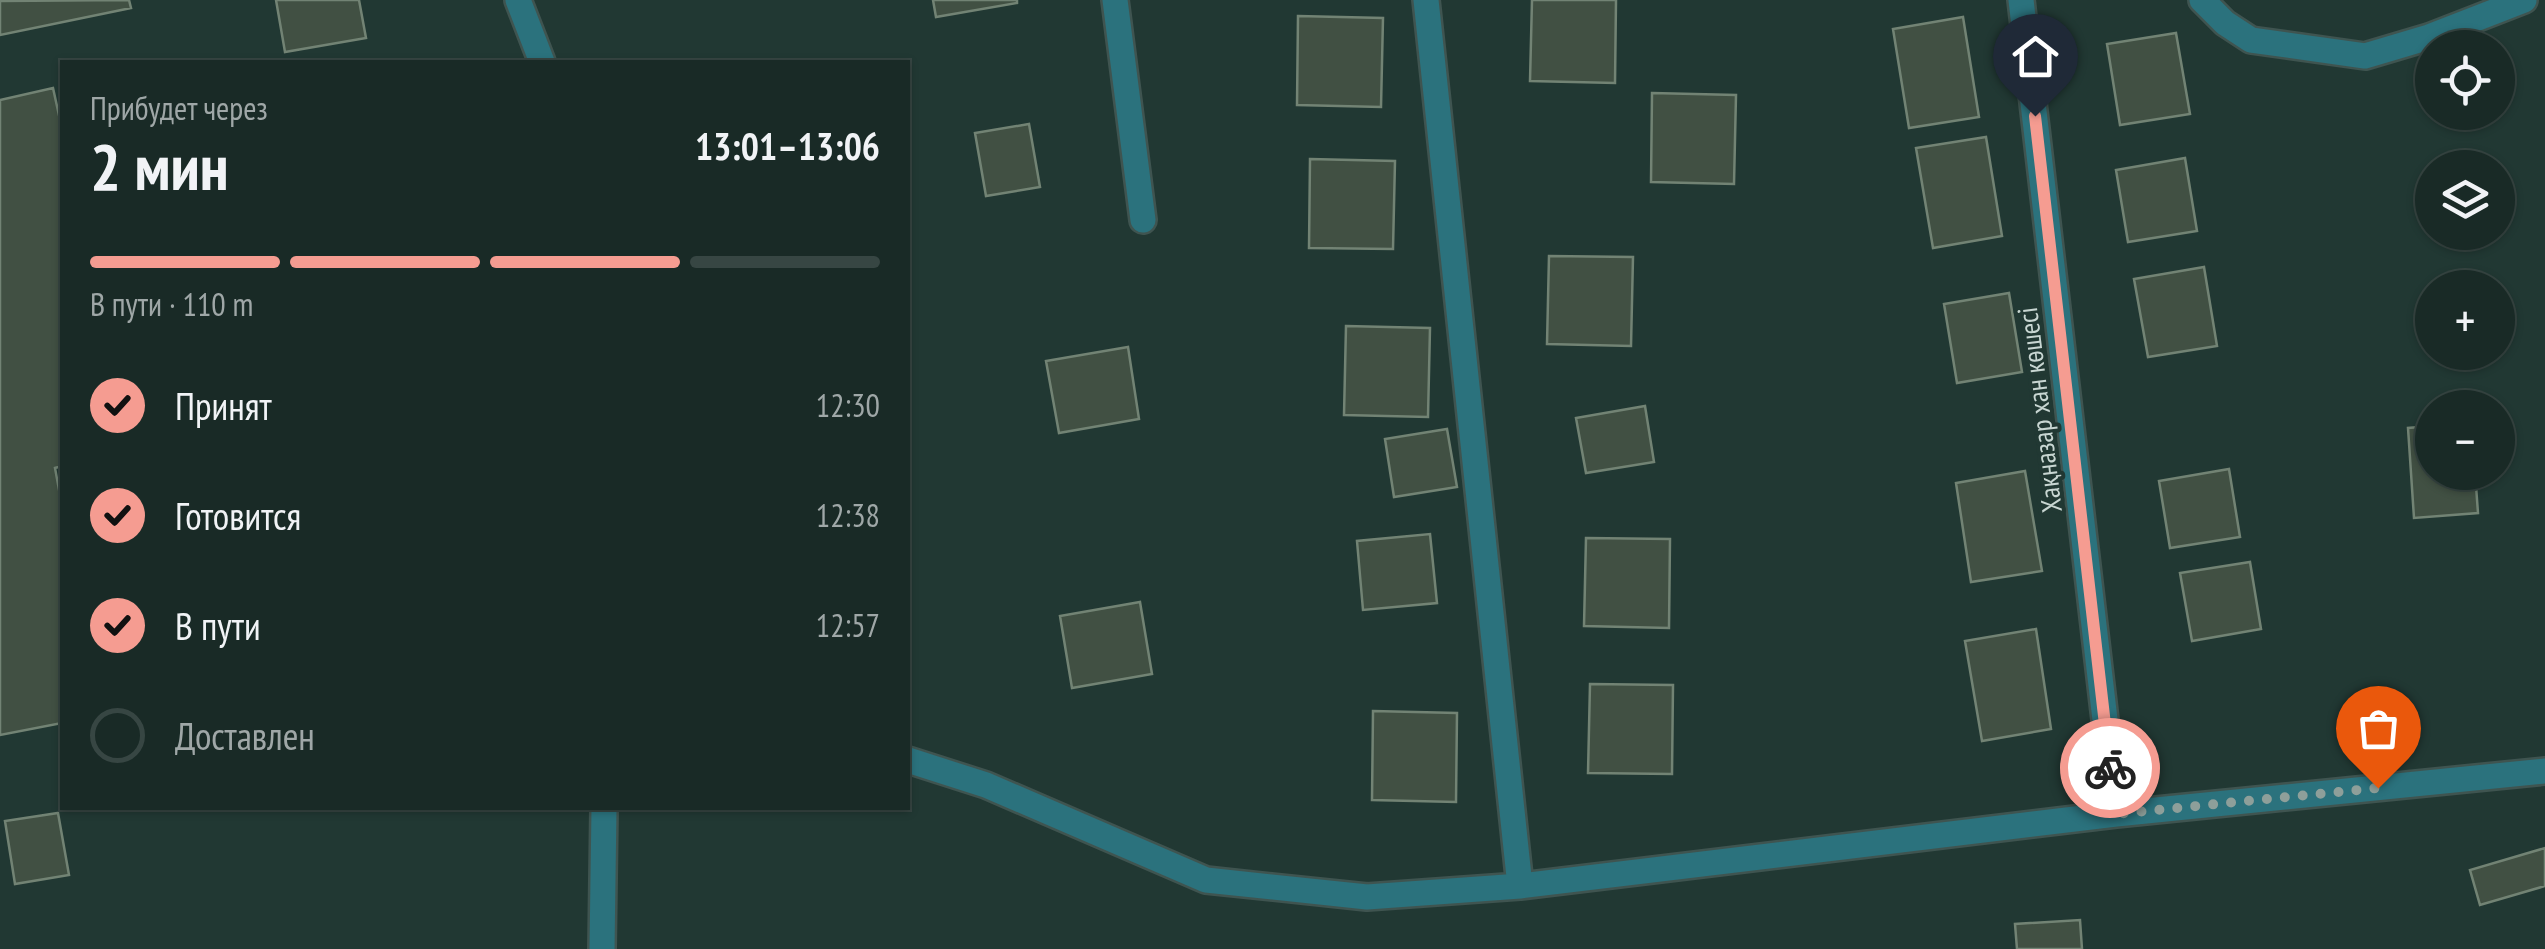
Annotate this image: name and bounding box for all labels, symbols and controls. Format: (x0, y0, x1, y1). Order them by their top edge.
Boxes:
pin (1993, 14, 2078, 117)
icon: home (2008, 29, 2063, 84)
map controls (2415, 30, 2515, 490)
button: locate (2415, 30, 2515, 130)
text: Прибудет через (90, 87, 268, 129)
text: 13:01–13:06 (695, 121, 880, 170)
text: 2 мин (90, 124, 229, 208)
button: layers (2415, 150, 2515, 250)
button: + (2415, 270, 2515, 370)
text: В пути · 110 m (90, 283, 253, 325)
street label: Хақназар хан көшесі (2008, 305, 2070, 515)
icon: check (90, 378, 145, 433)
text: Принят (175, 381, 272, 430)
text: 12:30 (816, 384, 880, 426)
button: − (2415, 390, 2515, 490)
icon: check (90, 488, 145, 543)
text: Готовится (175, 491, 301, 540)
text: 12:38 (816, 494, 880, 536)
icon: check (90, 598, 145, 653)
text: В пути (175, 601, 261, 650)
text: 12:57 (816, 604, 880, 646)
pin (2336, 686, 2421, 789)
icon: bag (2351, 701, 2406, 756)
text: Доставлен (175, 711, 315, 760)
courier (2060, 718, 2160, 818)
icon: bike (2083, 741, 2138, 796)

